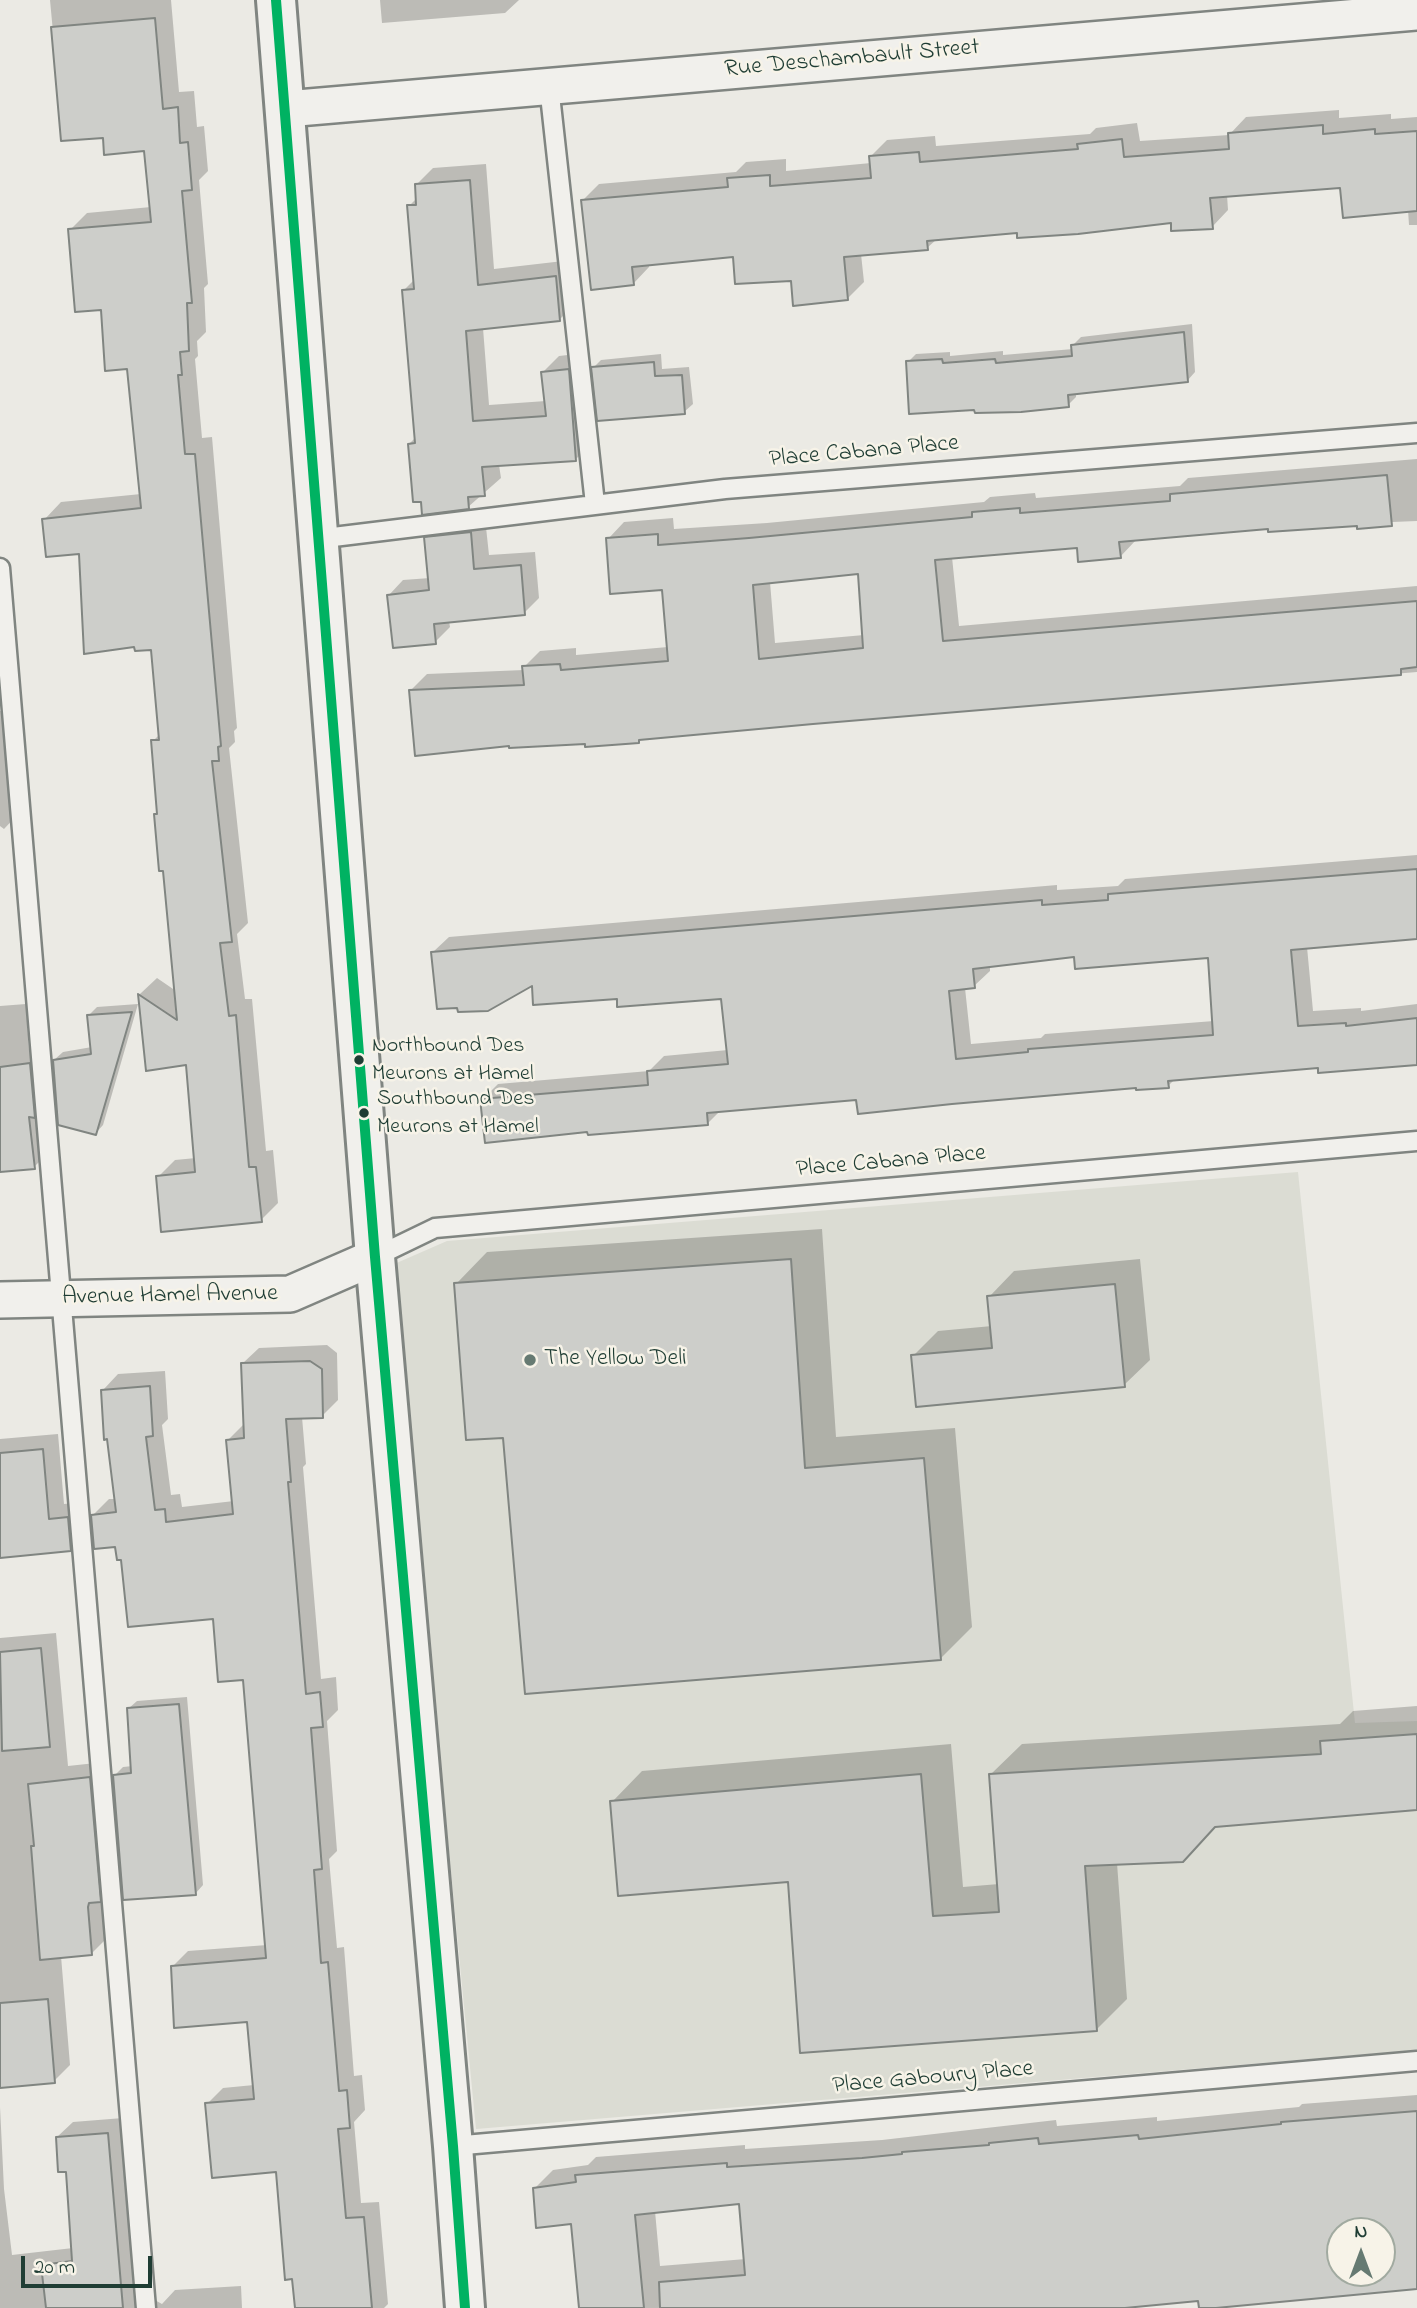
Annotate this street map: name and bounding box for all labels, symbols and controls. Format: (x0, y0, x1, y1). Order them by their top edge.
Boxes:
street label: Rue Deschambault Street (723, 35, 981, 85)
street label: Place Cabana Place (768, 430, 960, 476)
place label: Northbound Des Meurons at Hamel (372, 1034, 534, 1086)
marker: Northbound Des Meurons at Hamel (352, 1053, 366, 1067)
place label: Southbound Des Meurons at Hamel (377, 1087, 539, 1138)
marker: Southbound Des Meurons at Hamel (357, 1106, 371, 1120)
street label: Place Cabana Place (795, 1140, 987, 1186)
street label: Avenue Hamel Avenue (62, 1281, 278, 1313)
place label: The Yellow Deli (544, 1346, 687, 1374)
marker: The Yellow Deli (522, 1352, 538, 1368)
street label: Place Gaboury Place (831, 2056, 1035, 2102)
north arrow (1326, 2217, 1396, 2287)
text: N (1355, 2219, 1367, 2246)
scale bar (24, 2242, 156, 2286)
text: 20 m (34, 2253, 75, 2283)

